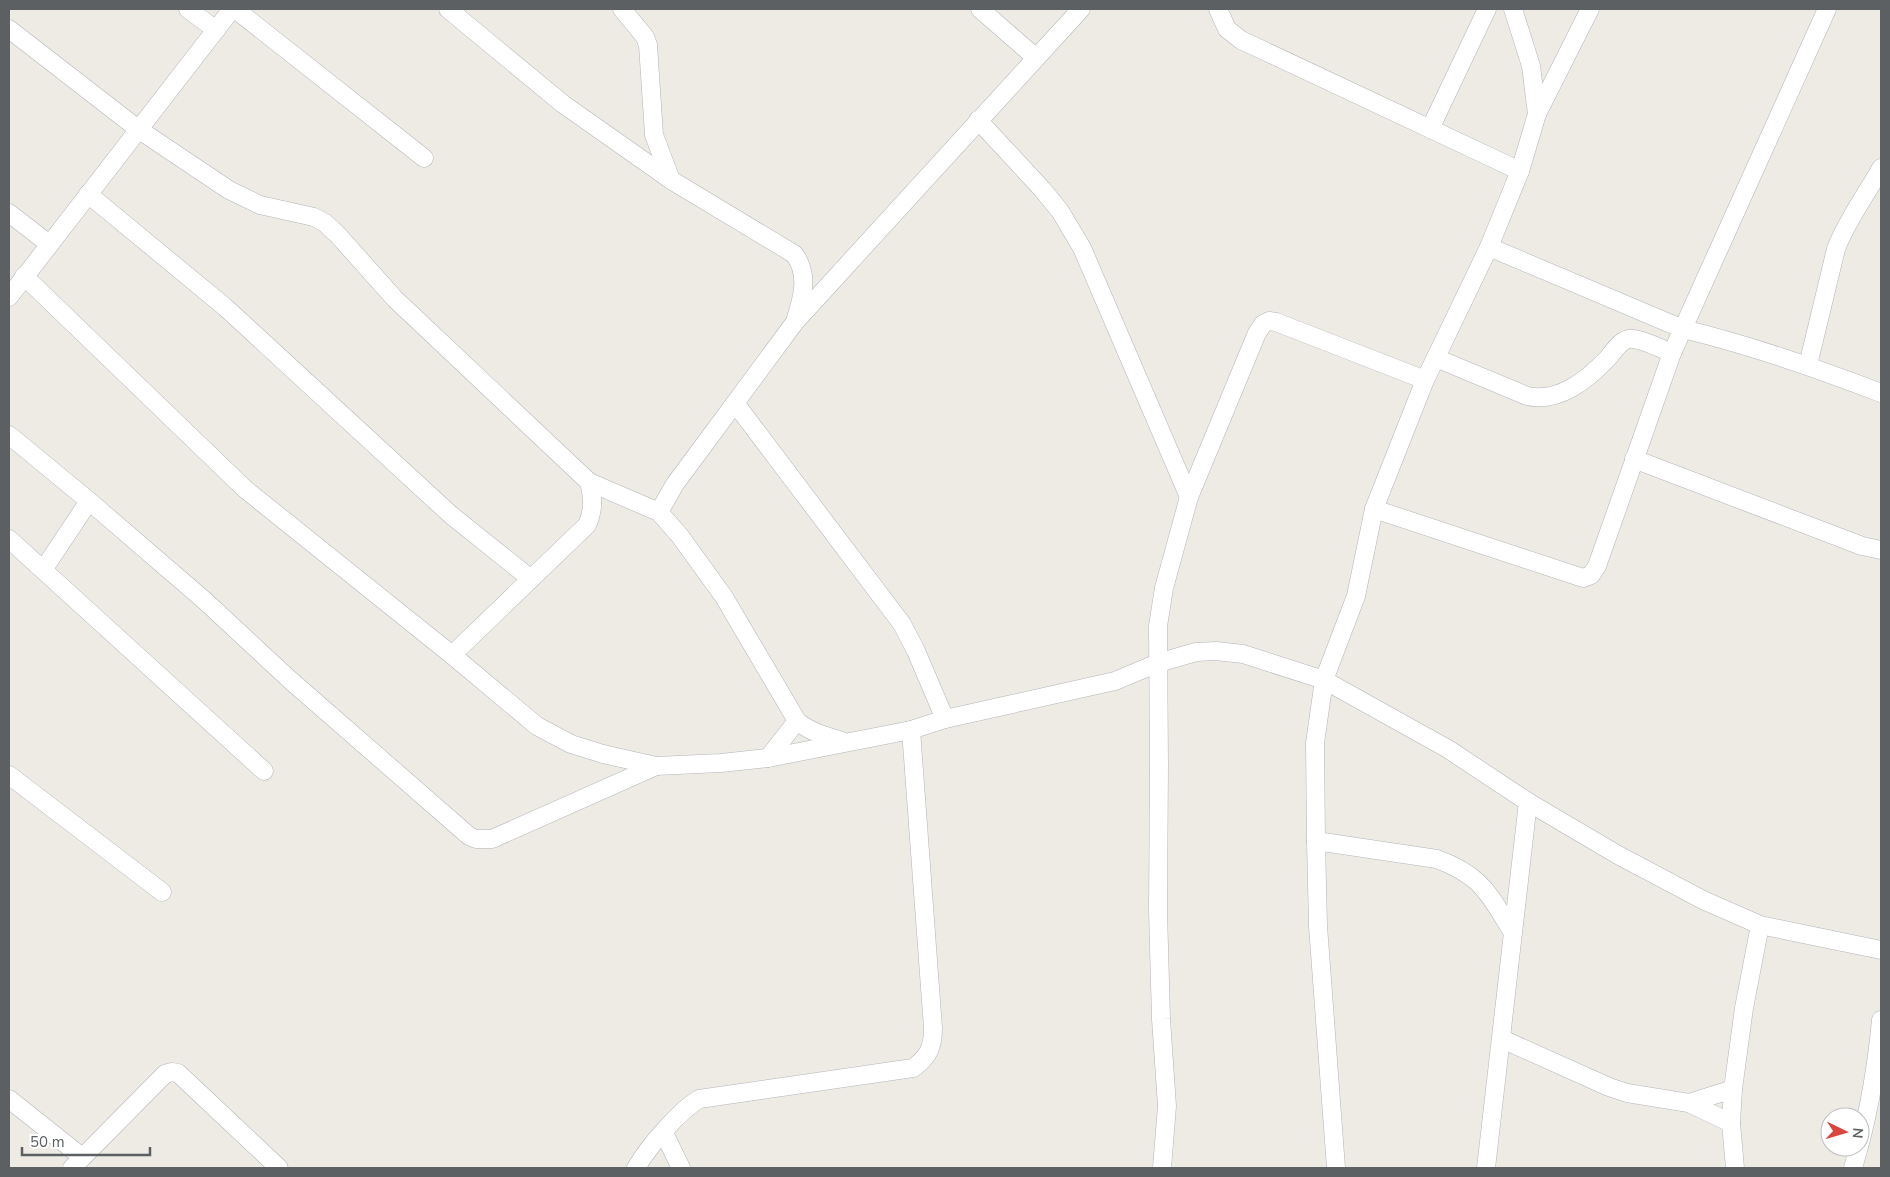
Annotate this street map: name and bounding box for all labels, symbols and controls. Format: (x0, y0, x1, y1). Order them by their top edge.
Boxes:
north arrow (1820, 1107, 1870, 1157)
scale bar (22, 1124, 150, 1156)
text: N (1848, 1127, 1867, 1139)
text: 50 m (30, 1132, 65, 1152)

